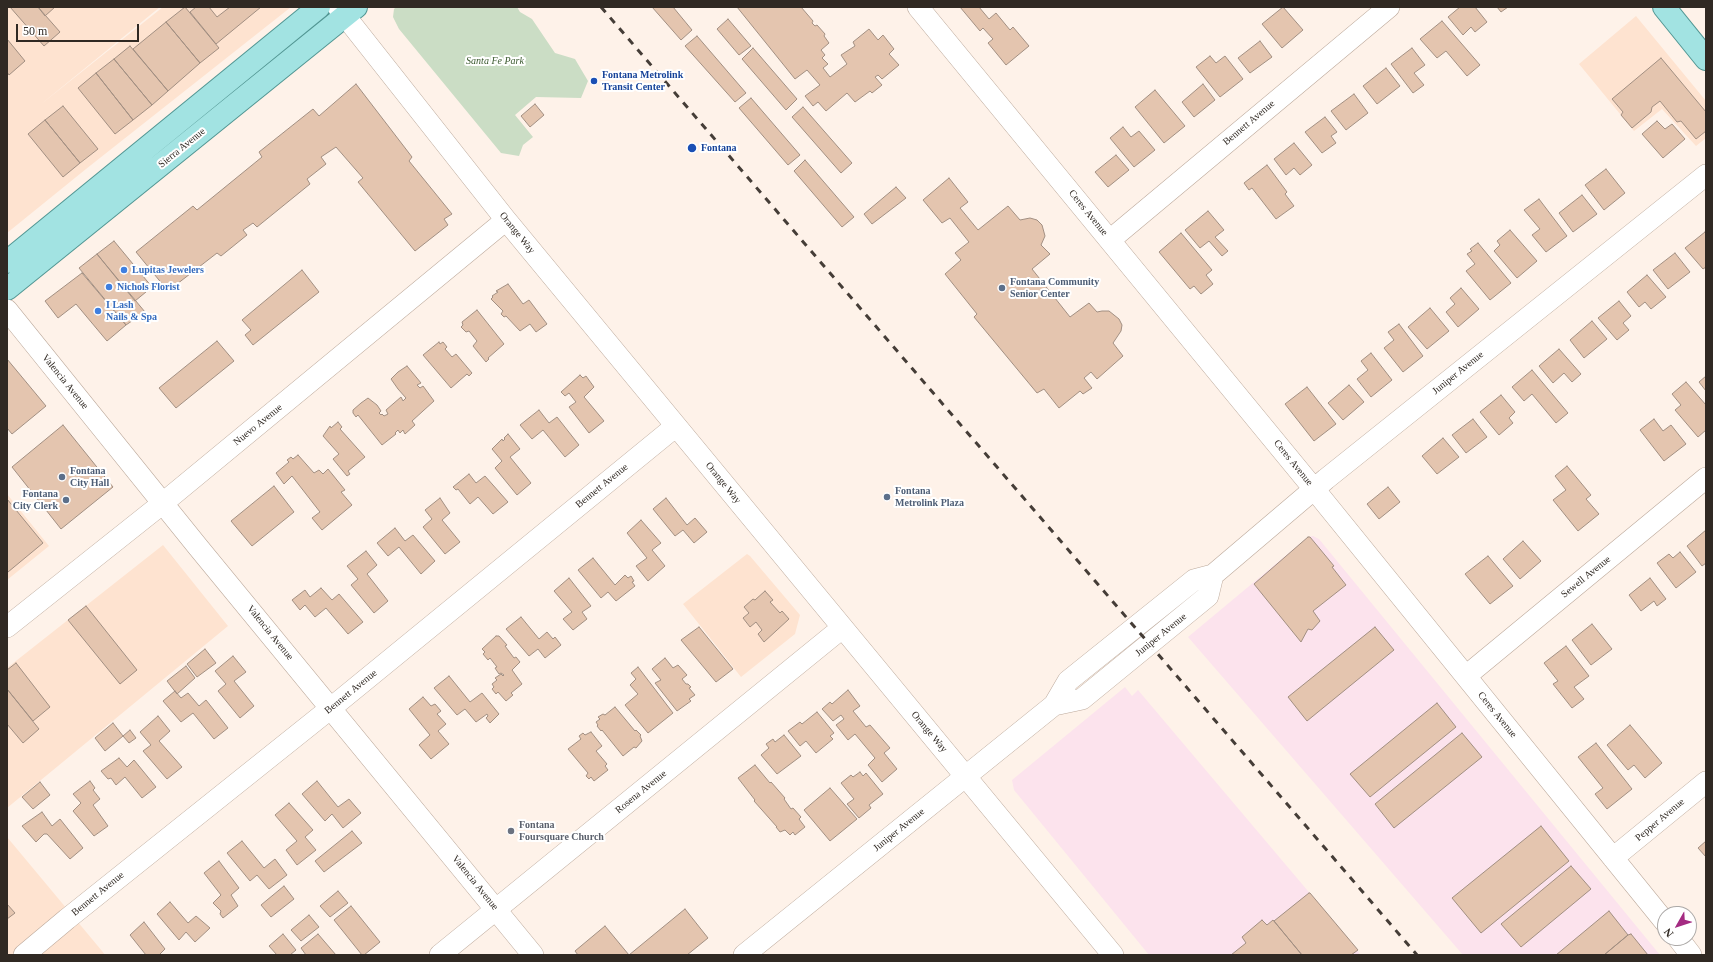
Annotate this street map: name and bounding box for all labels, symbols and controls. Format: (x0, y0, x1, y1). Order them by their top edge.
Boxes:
scale bar (18, 16, 141, 42)
text: 50 m (23, 24, 47, 38)
park label: Santa Fe Park (466, 55, 524, 67)
place label: Fontana Metrolink Transit Center (602, 69, 683, 92)
marker: Fontana Metrolink Transit Center (589, 76, 599, 86)
street label: Bennett Avenue (1221, 98, 1277, 148)
street label: Sierra Avenue (156, 125, 208, 171)
marker: Fontana (686, 142, 698, 154)
place label: Fontana (701, 142, 737, 154)
street label: Ceres Avenue (1066, 188, 1110, 238)
street label: Orange Way (497, 210, 537, 256)
place label: Lupitas Jewelers (132, 264, 204, 276)
marker: Lupitas Jewelers (119, 265, 129, 275)
place label: Fontana Community Senior Center (1010, 276, 1099, 300)
place label: Nichols Florist (117, 281, 179, 293)
marker: Nichols Florist (104, 282, 114, 292)
marker: Fontana Community Senior Center (997, 283, 1007, 293)
place label: I Lash Nails & Spa (106, 299, 157, 322)
marker: I Lash Nails & Spa (93, 306, 103, 316)
street label: Juniper Avenue (1430, 349, 1486, 397)
street label: Valencia Avenue (39, 352, 91, 412)
street label: Nuevo Avenue (231, 402, 285, 448)
street label: Ceres Avenue (1271, 438, 1315, 488)
street label: Orange Way (703, 460, 743, 506)
street label: Bennett Avenue (573, 461, 631, 511)
place label: Fontana City Hall (70, 465, 109, 488)
marker: Fontana City Hall (57, 472, 67, 482)
place label: Fontana Metrolink Plaza (895, 485, 964, 508)
place label: Fontana City Clerk (13, 488, 58, 512)
marker: Fontana Metrolink Plaza (882, 492, 892, 502)
marker: Fontana City Clerk (61, 495, 71, 505)
street label: Sewell Avenue (1559, 553, 1613, 601)
street label: Valencia Avenue (244, 603, 296, 663)
street label: Juniper Avenue (1133, 611, 1189, 659)
street label: Bennett Avenue (322, 667, 380, 717)
street label: Ceres Avenue (1475, 690, 1519, 740)
street label: Orange Way (908, 709, 950, 755)
street label: Rosena Avenue (613, 768, 669, 816)
street label: Pepper Avenue (1633, 796, 1687, 844)
street label: Juniper Avenue (871, 806, 927, 854)
place label: Fontana Foursquare Church (519, 819, 604, 842)
marker: Fontana Foursquare Church (506, 826, 516, 836)
street label: Valencia Avenue (449, 853, 501, 913)
street label: Bennett Avenue (69, 869, 127, 919)
north arrow (1657, 906, 1697, 946)
text: N (1661, 926, 1676, 940)

